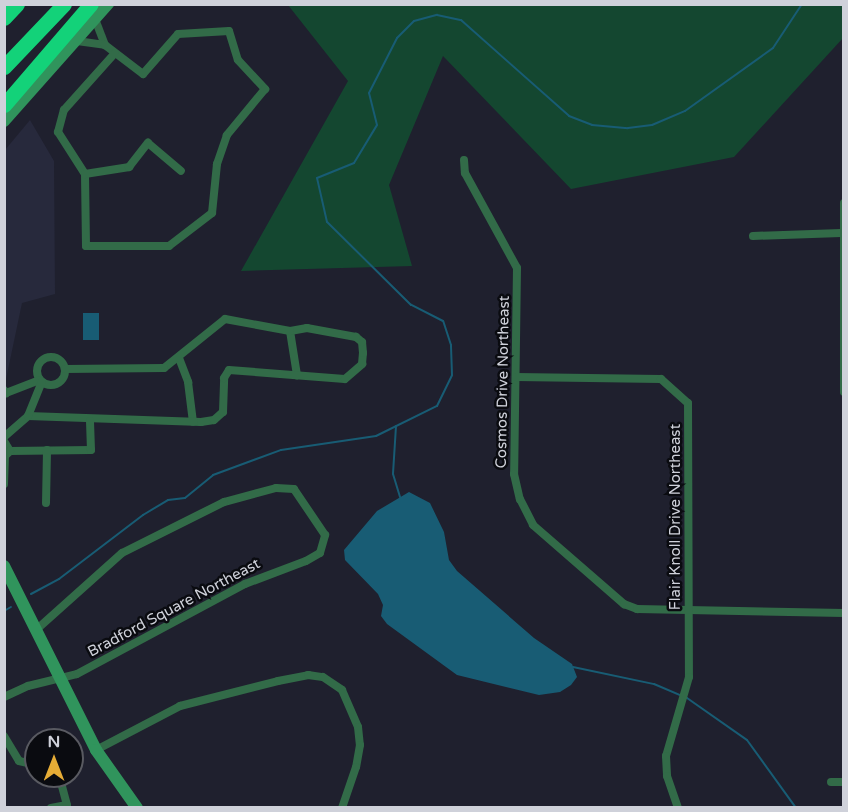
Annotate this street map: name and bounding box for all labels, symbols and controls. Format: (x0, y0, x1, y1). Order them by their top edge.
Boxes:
street label: Cosmos Drive Northeast (492, 296, 514, 468)
street label: Flair Knoll Drive Northeast (667, 424, 685, 610)
street label: Bradford Square Northeast (85, 555, 263, 661)
north arrow (24, 728, 84, 788)
text: N (48, 732, 60, 752)

